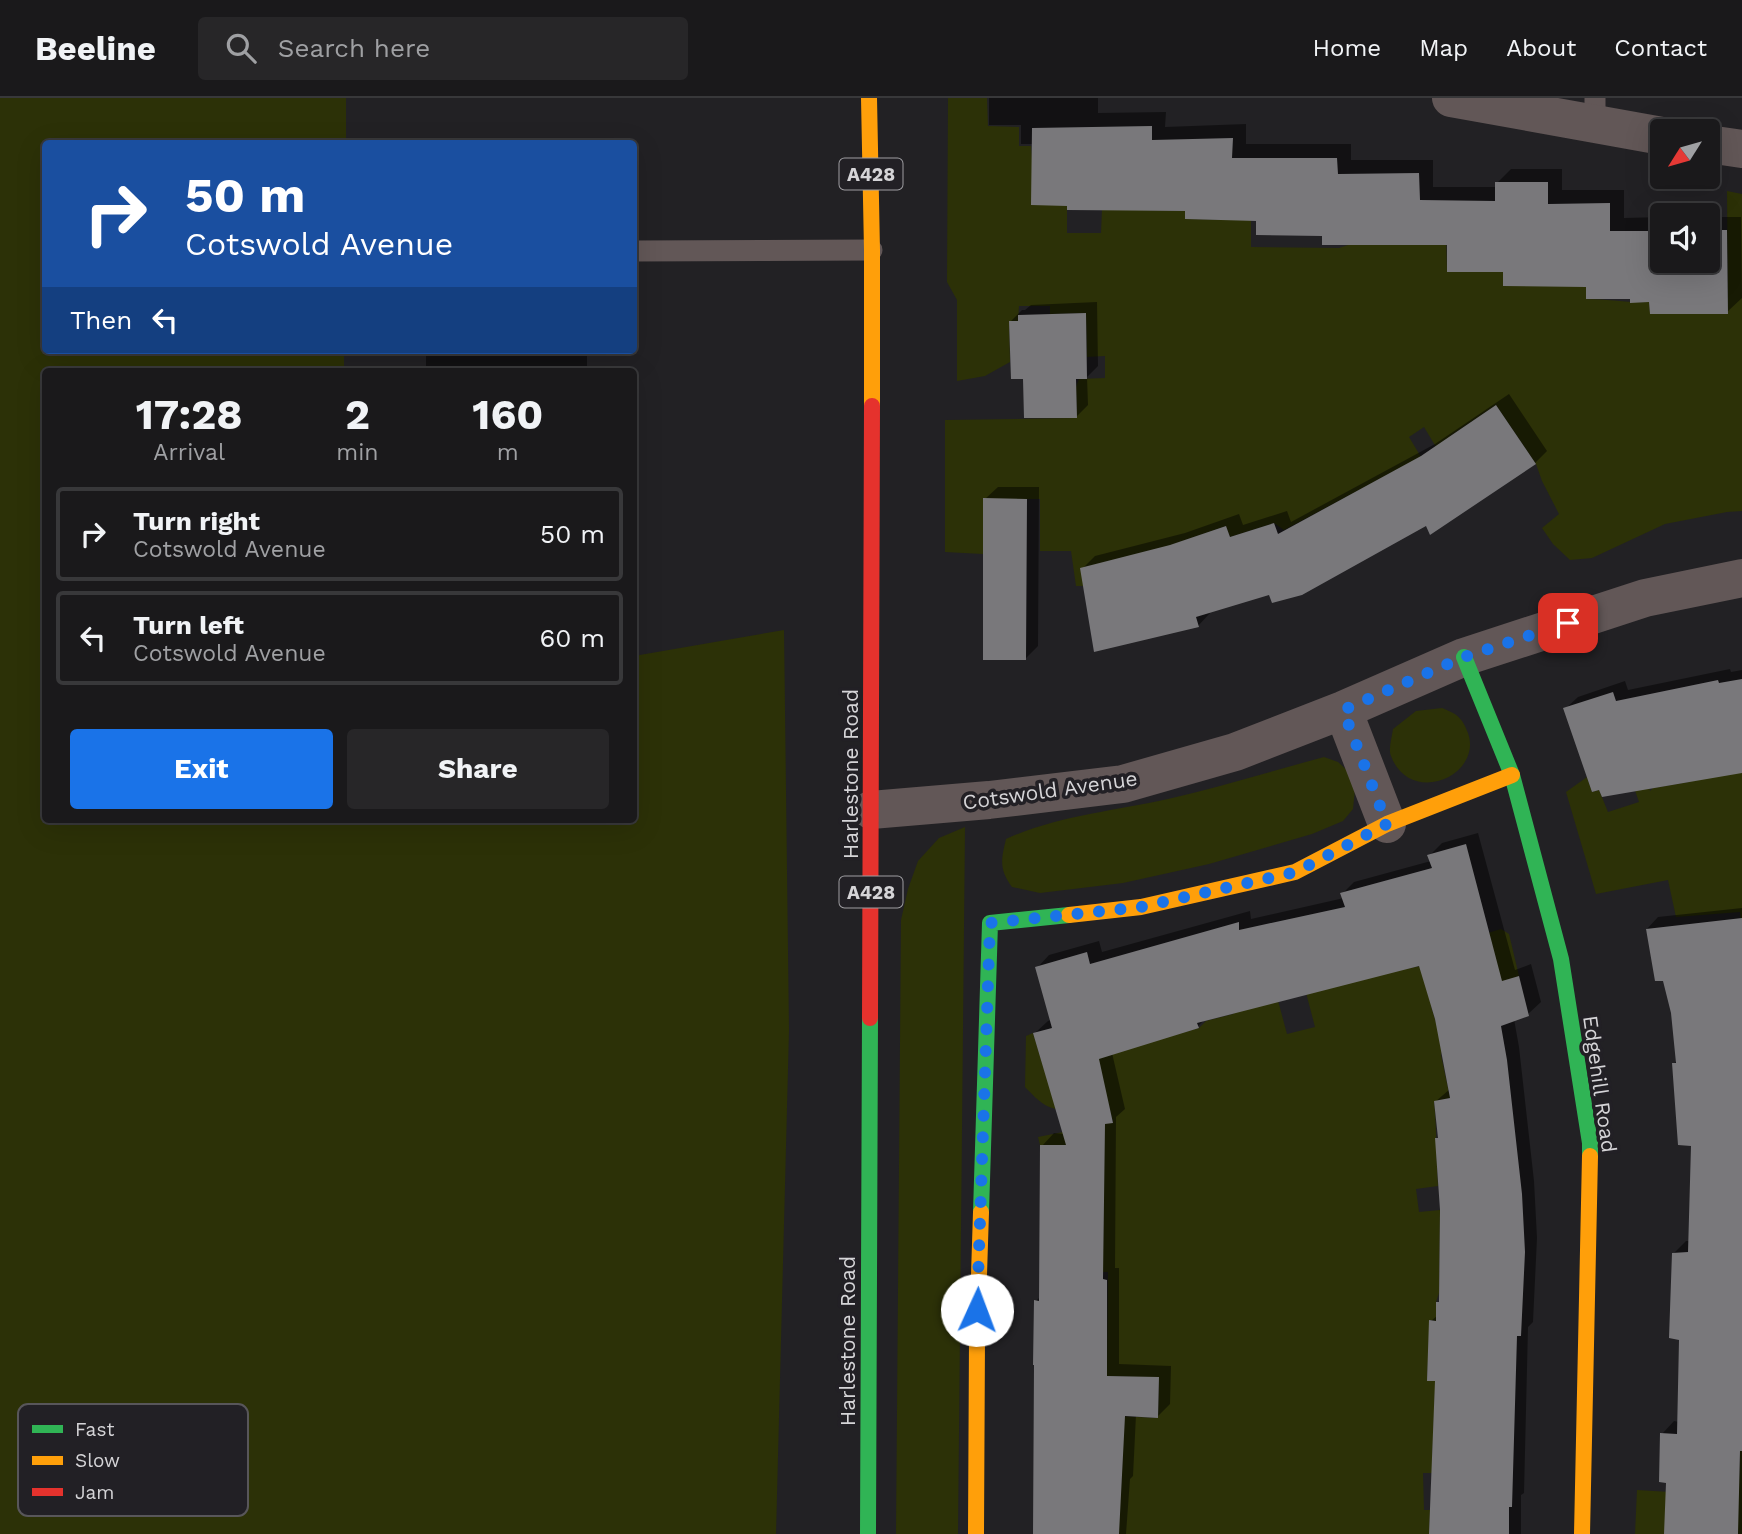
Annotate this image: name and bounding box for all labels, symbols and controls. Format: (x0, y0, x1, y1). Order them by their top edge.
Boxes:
search box (198, 17, 688, 80)
text: Beeline (35, 29, 156, 68)
icon: search (222, 29, 260, 67)
text: Search here (278, 33, 430, 63)
text: Home (1313, 34, 1381, 62)
text: Map (1419, 34, 1468, 62)
text: About (1506, 34, 1576, 62)
text: Contact (1614, 34, 1707, 62)
north arrow (1650, 119, 1720, 189)
map controls (1650, 119, 1720, 273)
road number: A428 (840, 158, 903, 190)
text: 50 m (185, 166, 305, 224)
icon: right (70, 168, 161, 259)
button: sound (1650, 203, 1720, 273)
text: Cotswold Avenue (185, 225, 453, 263)
icon: left (146, 301, 184, 339)
text: Then (70, 305, 132, 335)
text: 17:28 (136, 390, 243, 439)
text: 2 (345, 390, 370, 439)
text: 160 (472, 390, 543, 439)
text: Arrival (153, 439, 225, 466)
text: min (336, 439, 379, 466)
text: m (497, 439, 519, 466)
text: Turn right (133, 506, 260, 536)
icon: right (74, 515, 112, 553)
text: 50 m (540, 519, 605, 549)
text: Cotswold Avenue (133, 536, 326, 563)
pin (1538, 593, 1598, 653)
icon: arrive (1549, 604, 1587, 642)
text: Turn left (133, 610, 244, 640)
icon: left (74, 619, 112, 657)
text: 60 m (539, 623, 605, 653)
text: Cotswold Avenue (133, 640, 326, 667)
street label: Harlestone Road (838, 689, 863, 859)
button: Exit (70, 729, 333, 809)
button: Share (347, 729, 609, 809)
street label: Cotswold Avenue (961, 765, 1139, 815)
road number: A428 (840, 876, 903, 908)
street label: Edgehill Road (1578, 1014, 1622, 1154)
street label: Harlestone Road (835, 1256, 860, 1426)
position arrow (940, 1273, 1014, 1347)
legend (18, 1404, 248, 1516)
text: Fast (75, 1418, 114, 1441)
text: Slow (75, 1449, 120, 1472)
text: Jam (75, 1481, 114, 1504)

